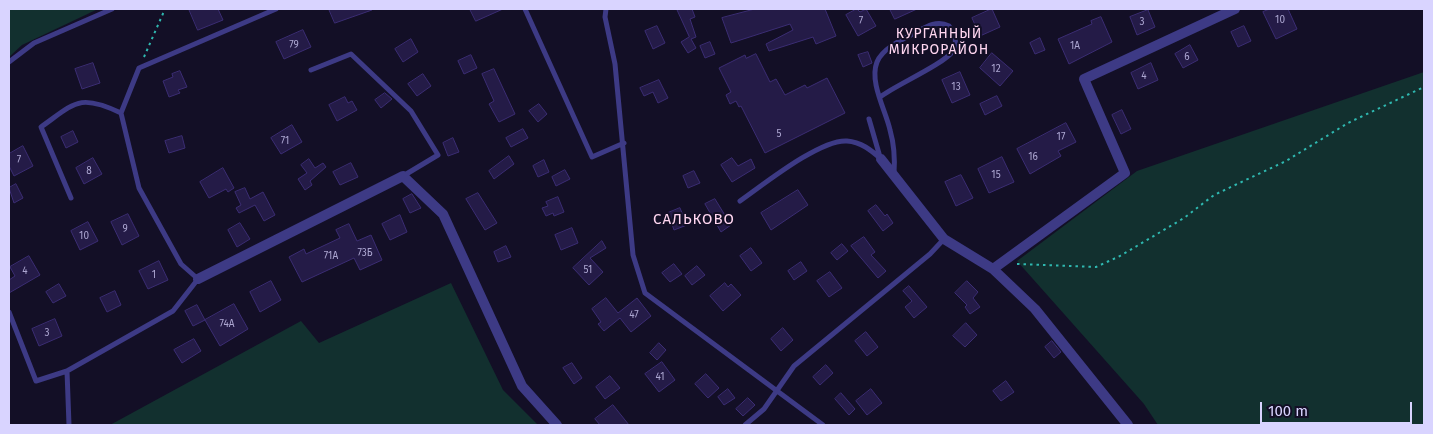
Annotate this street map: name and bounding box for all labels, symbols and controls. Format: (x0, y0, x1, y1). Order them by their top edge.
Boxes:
house number: 10 (1275, 14, 1285, 26)
house number: 7 (859, 15, 863, 27)
house number: 3 (1140, 16, 1144, 28)
district label: КУРГАННЫЙ МИКРОРАЙОН (887, 26, 991, 58)
house number: 79 (289, 39, 299, 51)
house number: 1А (1070, 40, 1080, 52)
house number: 6 (1184, 51, 1190, 63)
house number: 12 (991, 63, 1001, 75)
house number: 4 (1141, 70, 1147, 82)
house number: 13 (951, 81, 961, 93)
house number: 5 (776, 128, 782, 140)
house number: 17 (1057, 131, 1065, 143)
house number: 71 (281, 135, 289, 147)
house number: 16 (1028, 151, 1038, 163)
house number: 7 (17, 154, 21, 166)
house number: 8 (86, 165, 92, 177)
house number: 15 (991, 169, 1001, 181)
district label: САЛЬКОВО (652, 211, 736, 229)
house number: 9 (122, 223, 128, 235)
house number: 10 (79, 230, 89, 242)
house number: 73Б (357, 247, 373, 259)
house number: 71А (324, 250, 338, 262)
house number: 51 (584, 264, 592, 276)
house number: 4 (22, 265, 28, 277)
house number: 1 (152, 269, 156, 281)
house number: 47 (629, 309, 639, 321)
house number: 74А (219, 318, 235, 330)
house number: 3 (45, 327, 49, 339)
house number: 41 (655, 371, 665, 383)
scale bar (1263, 392, 1416, 424)
text: 100 m (1268, 402, 1308, 420)

